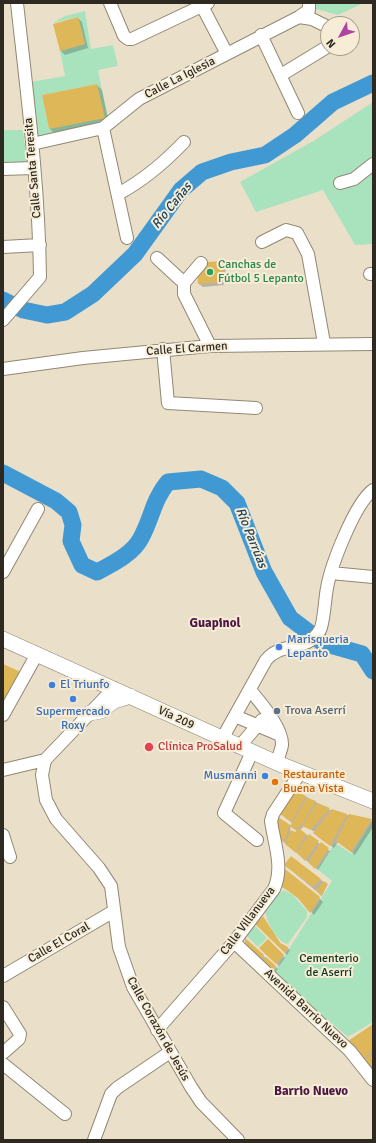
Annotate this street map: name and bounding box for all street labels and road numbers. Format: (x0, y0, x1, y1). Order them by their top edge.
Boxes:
street label: Calle La Iglesia (142, 54, 218, 102)
street label: Calle Santa Teresita (21, 117, 45, 219)
street label: Calle El Carmen (146, 339, 228, 359)
street label: Vía 209 (156, 703, 196, 733)
street label: Calle Villanueva (217, 884, 279, 958)
street label: Calle El Coral (26, 920, 92, 966)
street label: Avenida Barrio Nuevo (261, 966, 351, 1052)
street label: Calle Corazón de Jesús (123, 975, 193, 1083)

